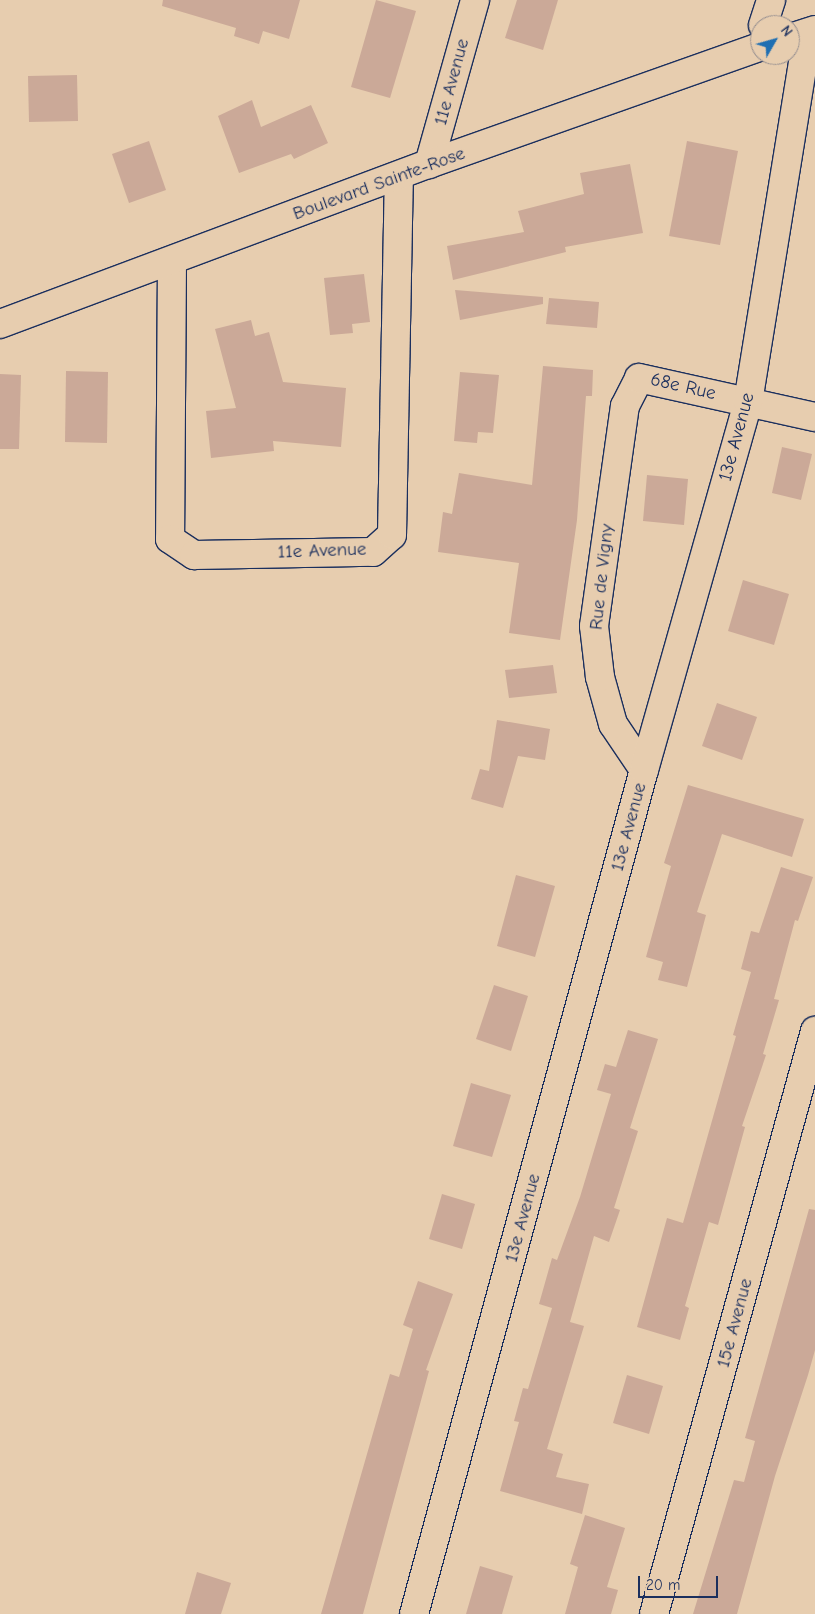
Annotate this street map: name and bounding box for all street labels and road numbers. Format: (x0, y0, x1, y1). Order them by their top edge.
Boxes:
street label: 11e Avenue (430, 36, 474, 128)
street label: Boulevard Sainte-Rose (290, 142, 468, 226)
street label: 68e Rue (648, 368, 718, 406)
street label: 13e Avenue (714, 390, 760, 484)
street label: Rue de Vigny (585, 523, 619, 631)
street label: 11e Avenue (277, 538, 367, 564)
street label: 13e Avenue (606, 780, 652, 874)
street label: 13e Avenue (500, 1171, 546, 1265)
street label: 15e Avenue (712, 1276, 758, 1370)

